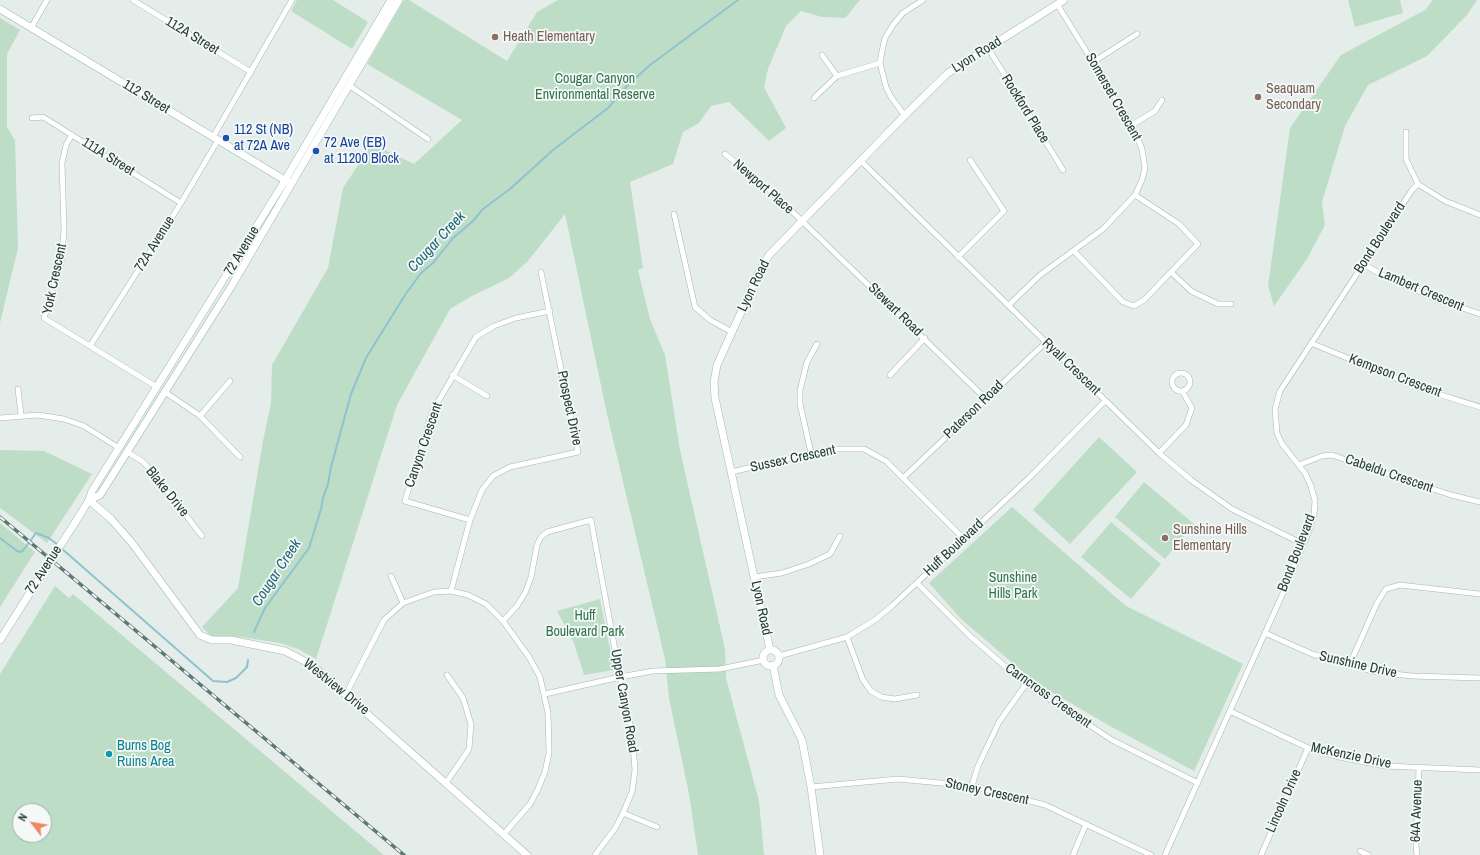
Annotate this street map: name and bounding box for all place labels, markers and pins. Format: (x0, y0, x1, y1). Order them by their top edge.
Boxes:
place label: Heath Elementary (503, 29, 595, 45)
marker: Heath Elementary (490, 32, 500, 42)
place label: Seaquam Secondary (1266, 81, 1321, 114)
marker: Seaquam Secondary (1253, 92, 1263, 102)
place label: 112 St (NB) at 72A Ave (234, 122, 293, 154)
marker: 112 St (NB) at 72A Ave (221, 133, 231, 143)
place label: 72 Ave (EB) at 11200 Block (324, 135, 399, 168)
marker: 72 Ave (EB) at 11200 Block (311, 146, 321, 156)
place label: Sunshine Hills Elementary (1173, 522, 1247, 554)
marker: Sunshine Hills Elementary (1160, 533, 1170, 543)
place label: Burns Bog Ruins Area (117, 738, 174, 770)
marker: Burns Bog Ruins Area (104, 749, 114, 759)

